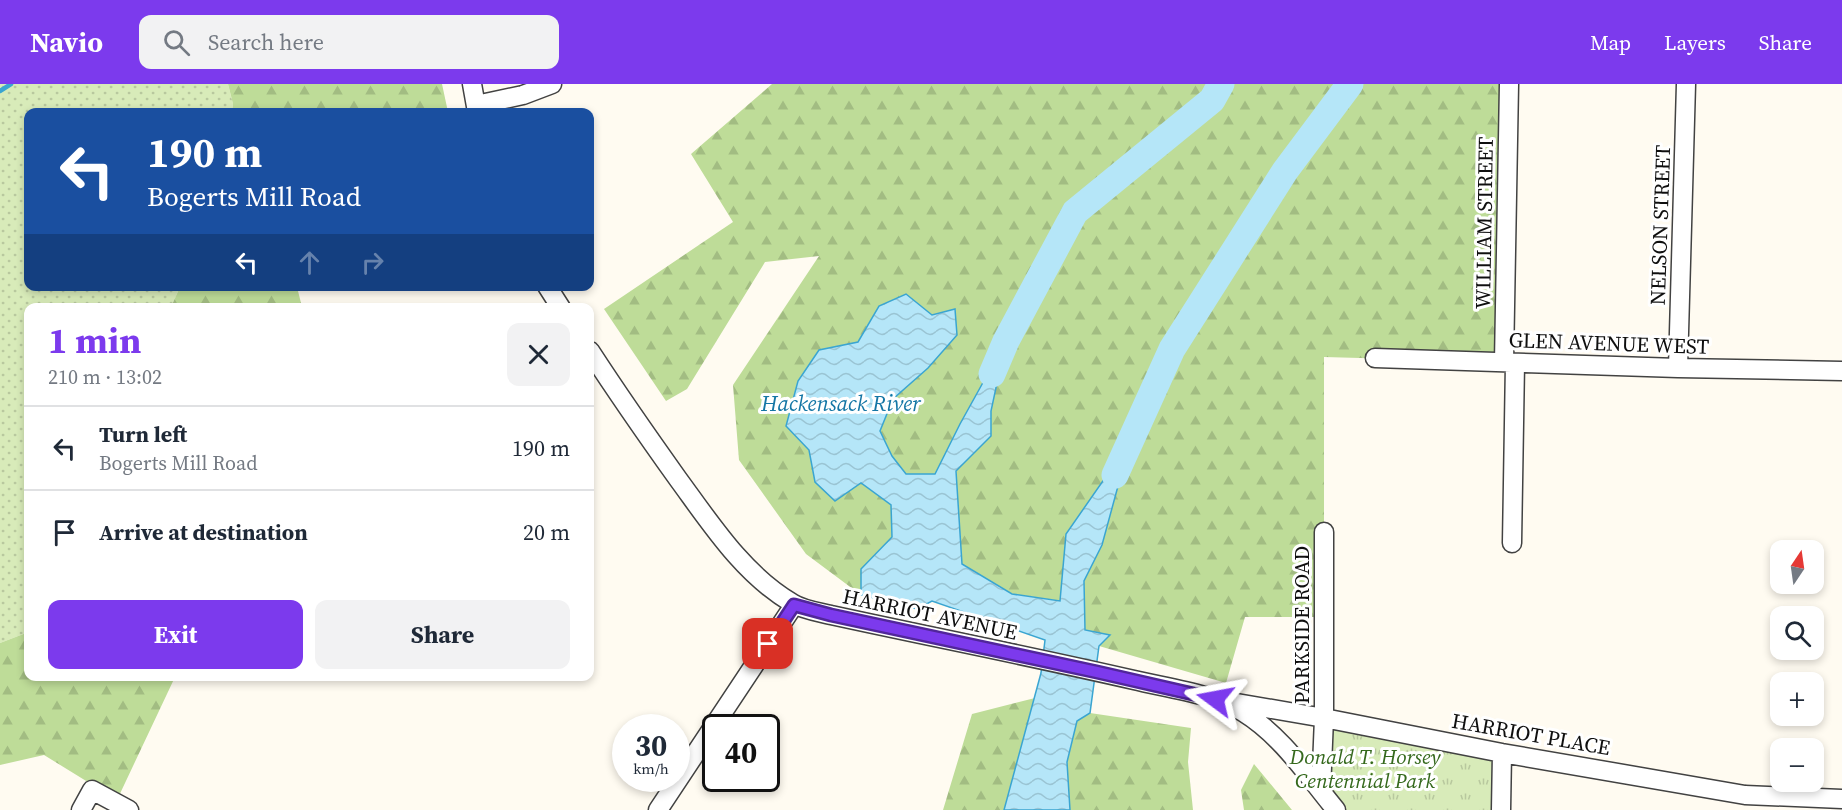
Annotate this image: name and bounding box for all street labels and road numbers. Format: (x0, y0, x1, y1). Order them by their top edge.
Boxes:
street label: WILLIAM STREET (1468, 136, 1500, 309)
street label: NELSON STREET (1643, 144, 1677, 306)
street label: GLEN AVENUE WEST (1508, 325, 1710, 361)
street label: PARKSIDE ROAD (1287, 546, 1316, 704)
street label: HARRIOT AVENUE (840, 581, 1020, 647)
street label: HARRIOT PLACE (1449, 706, 1613, 762)

